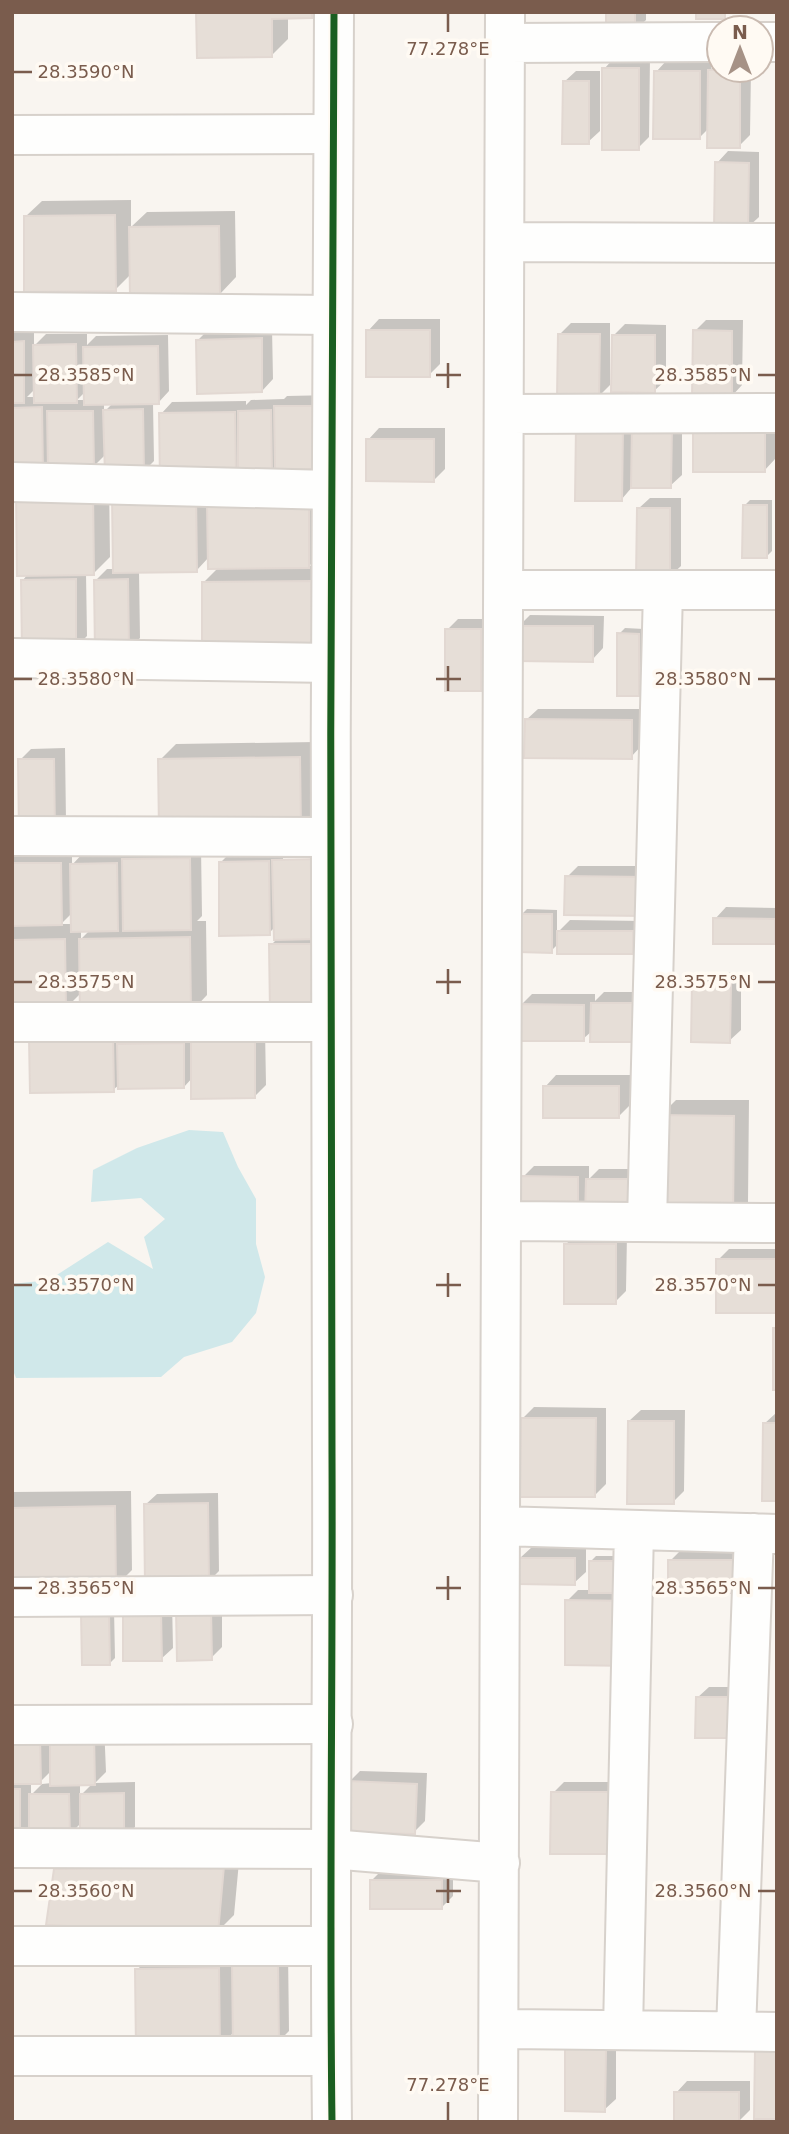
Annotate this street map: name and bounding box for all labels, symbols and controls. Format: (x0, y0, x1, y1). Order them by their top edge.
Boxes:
north arrow (705, 14, 775, 84)
text: N (732, 21, 748, 43)
text: 77.278°E (406, 38, 490, 59)
text: 28.3590°N (38, 61, 134, 82)
text: 28.3585°N (38, 364, 134, 385)
text: 28.3585°N (655, 364, 751, 385)
text: 28.3580°N (38, 668, 134, 689)
text: 28.3580°N (655, 668, 751, 689)
text: 28.3575°N (38, 971, 134, 992)
text: 28.3575°N (655, 971, 751, 992)
text: 28.3570°N (38, 1274, 134, 1295)
text: 28.3570°N (655, 1274, 751, 1295)
text: 28.3565°N (38, 1577, 134, 1598)
text: 28.3565°N (655, 1577, 751, 1598)
text: 28.3560°N (38, 1880, 134, 1901)
text: 28.3560°N (655, 1880, 751, 1901)
text: 77.278°E (406, 2074, 490, 2095)

